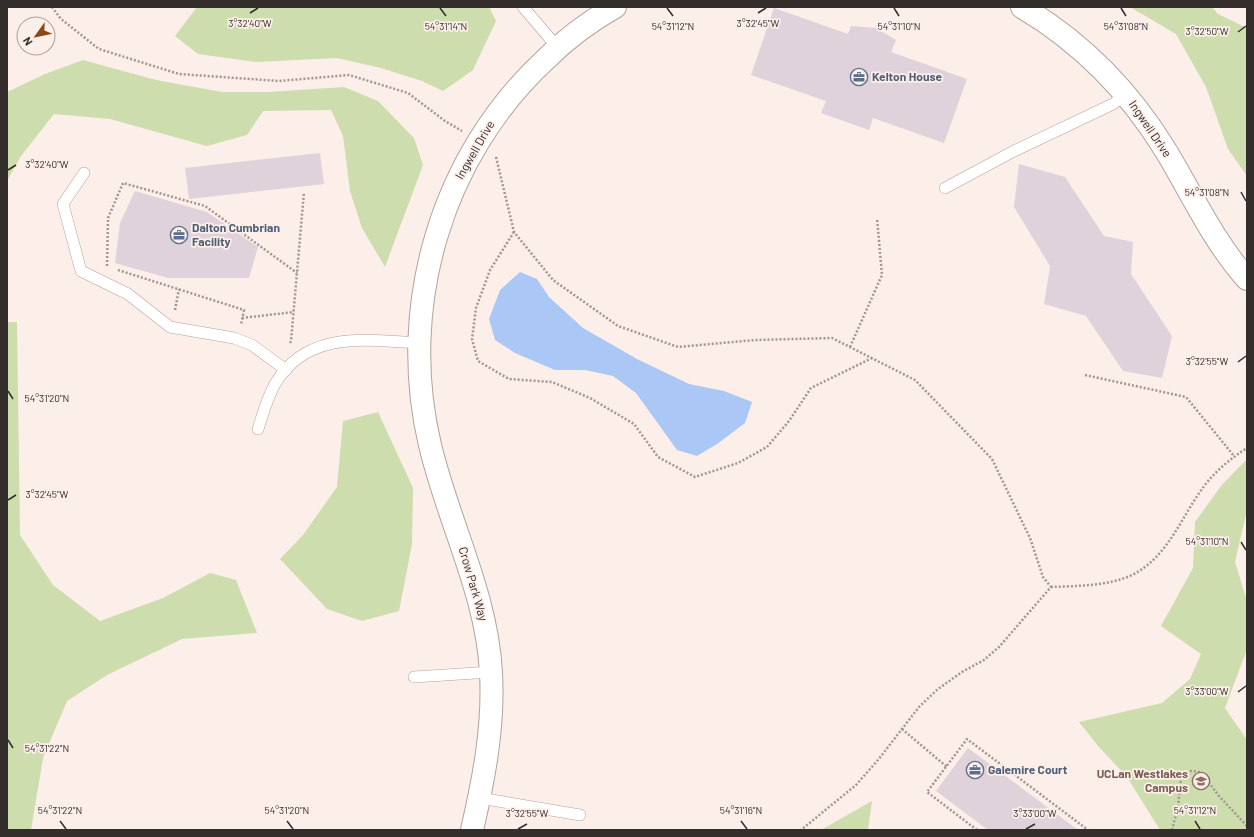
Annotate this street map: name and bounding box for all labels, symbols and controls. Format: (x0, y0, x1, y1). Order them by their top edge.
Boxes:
north arrow (16, 16, 56, 56)
text: 3°32'40"W (228, 17, 272, 29)
text: 3°32'45"W (737, 17, 780, 29)
text: 54°31'14"N (425, 20, 467, 32)
text: 54°31'12"N (652, 20, 694, 32)
text: 54°31'10"N (878, 20, 920, 32)
text: 54°31'08"N (1104, 20, 1148, 32)
text: 3°32'50"W (1186, 25, 1229, 37)
text: N (20, 35, 35, 48)
office icon: Kelton House (849, 67, 869, 87)
place label: Kelton House (872, 69, 942, 83)
street label: Ingwell Drive (1127, 97, 1175, 160)
street label: Ingwell Drive (452, 118, 497, 181)
text: 3°32'40"W (25, 158, 69, 170)
text: 54°31'08"N (1185, 186, 1229, 198)
place label: Dalton Cumbrian Facility (192, 220, 280, 248)
office icon: Dalton Cumbrian Facility (169, 225, 189, 245)
text: 3°32'55"W (1186, 355, 1228, 367)
text: 54°31'20"N (25, 392, 69, 404)
text: 3°32'45"W (26, 488, 69, 500)
text: 54°31'10"N (1186, 535, 1228, 547)
street label: Crow Park Way (457, 545, 491, 623)
text: 3°33'00"W (1185, 685, 1229, 697)
text: 54°31'22"N (25, 742, 69, 754)
office icon: Galemire Court (965, 760, 985, 780)
place label: Galemire Court (988, 762, 1068, 776)
place label: UCLan Westlakes Campus (1097, 766, 1188, 794)
school or university icon: UCLan Westlakes Campus (1191, 771, 1211, 791)
text: 54°31'22"N (38, 804, 82, 816)
text: 54°31'20"N (265, 804, 309, 816)
text: 54°31'16"N (720, 804, 762, 816)
text: 54°31'12"N (1174, 804, 1216, 816)
text: 3°32'55"W (506, 807, 548, 819)
text: 3°33'00"W (1013, 807, 1057, 819)

